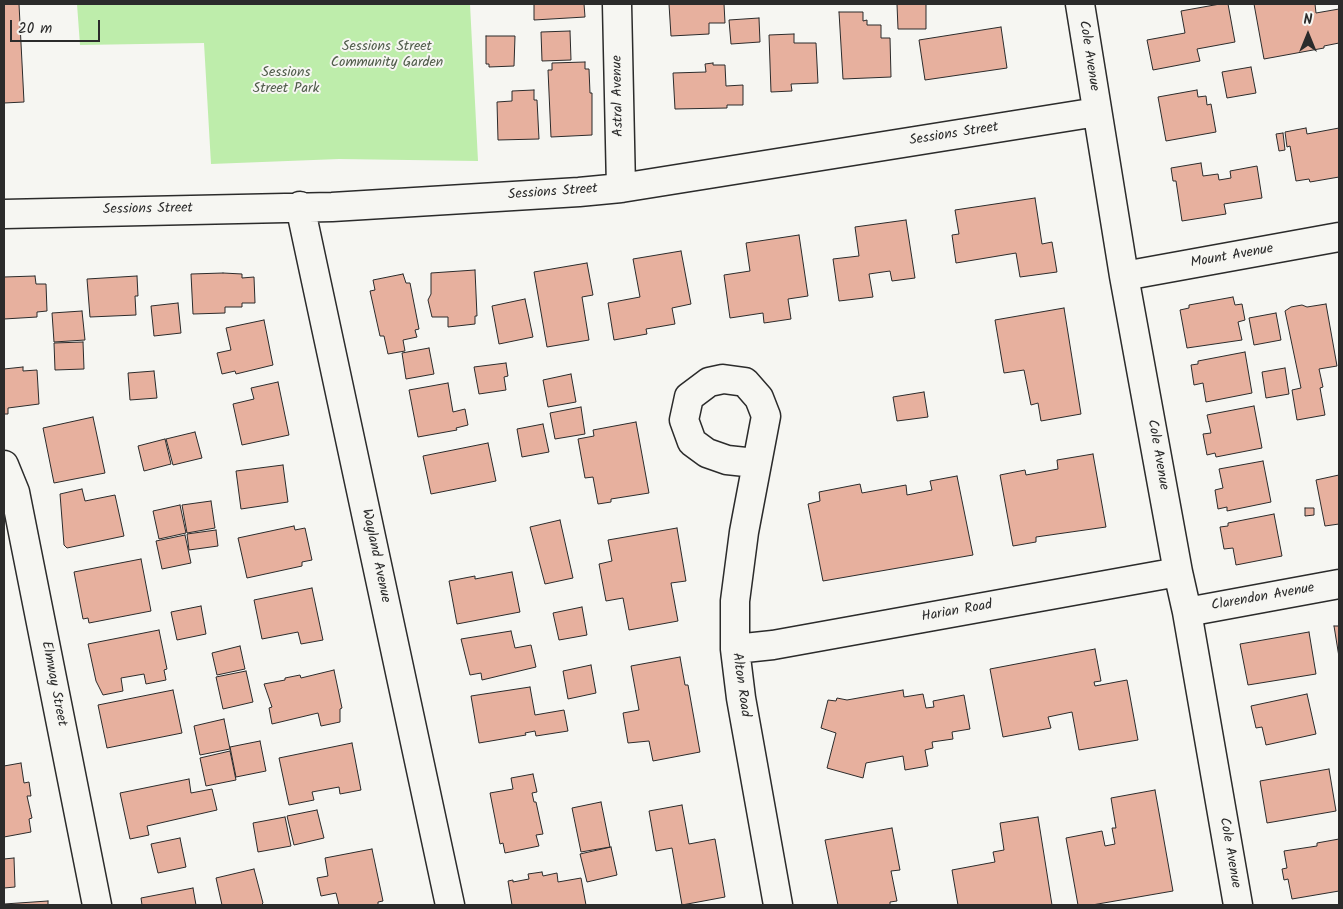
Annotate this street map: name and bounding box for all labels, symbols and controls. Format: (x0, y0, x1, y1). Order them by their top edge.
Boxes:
text: N (1304, 9, 1312, 31)
scale bar (12, 10, 102, 42)
north arrow (1283, 10, 1333, 60)
text: 20 m (18, 17, 52, 41)
street label: Cole Avenue (1074, 19, 1102, 93)
park label: Sessions Street Community Garden (331, 40, 443, 72)
street label: Astral Avenue (610, 55, 628, 137)
park label: Sessions Street Park (253, 66, 319, 98)
street label: Sessions Street (908, 120, 1000, 150)
street label: Sessions Street (508, 181, 598, 205)
street label: Sessions Street (103, 201, 193, 219)
street label: Mount Avenue (1189, 241, 1275, 273)
street label: Cole Avenue (1143, 418, 1171, 492)
street label: Wayland Avenue (357, 508, 393, 604)
street label: Clarendon Avenue (1210, 581, 1316, 615)
street label: Harian Road (920, 598, 994, 626)
street label: Elmway Street (37, 640, 69, 728)
street label: Alton Road (727, 652, 753, 718)
street label: Cole Avenue (1215, 816, 1243, 890)

